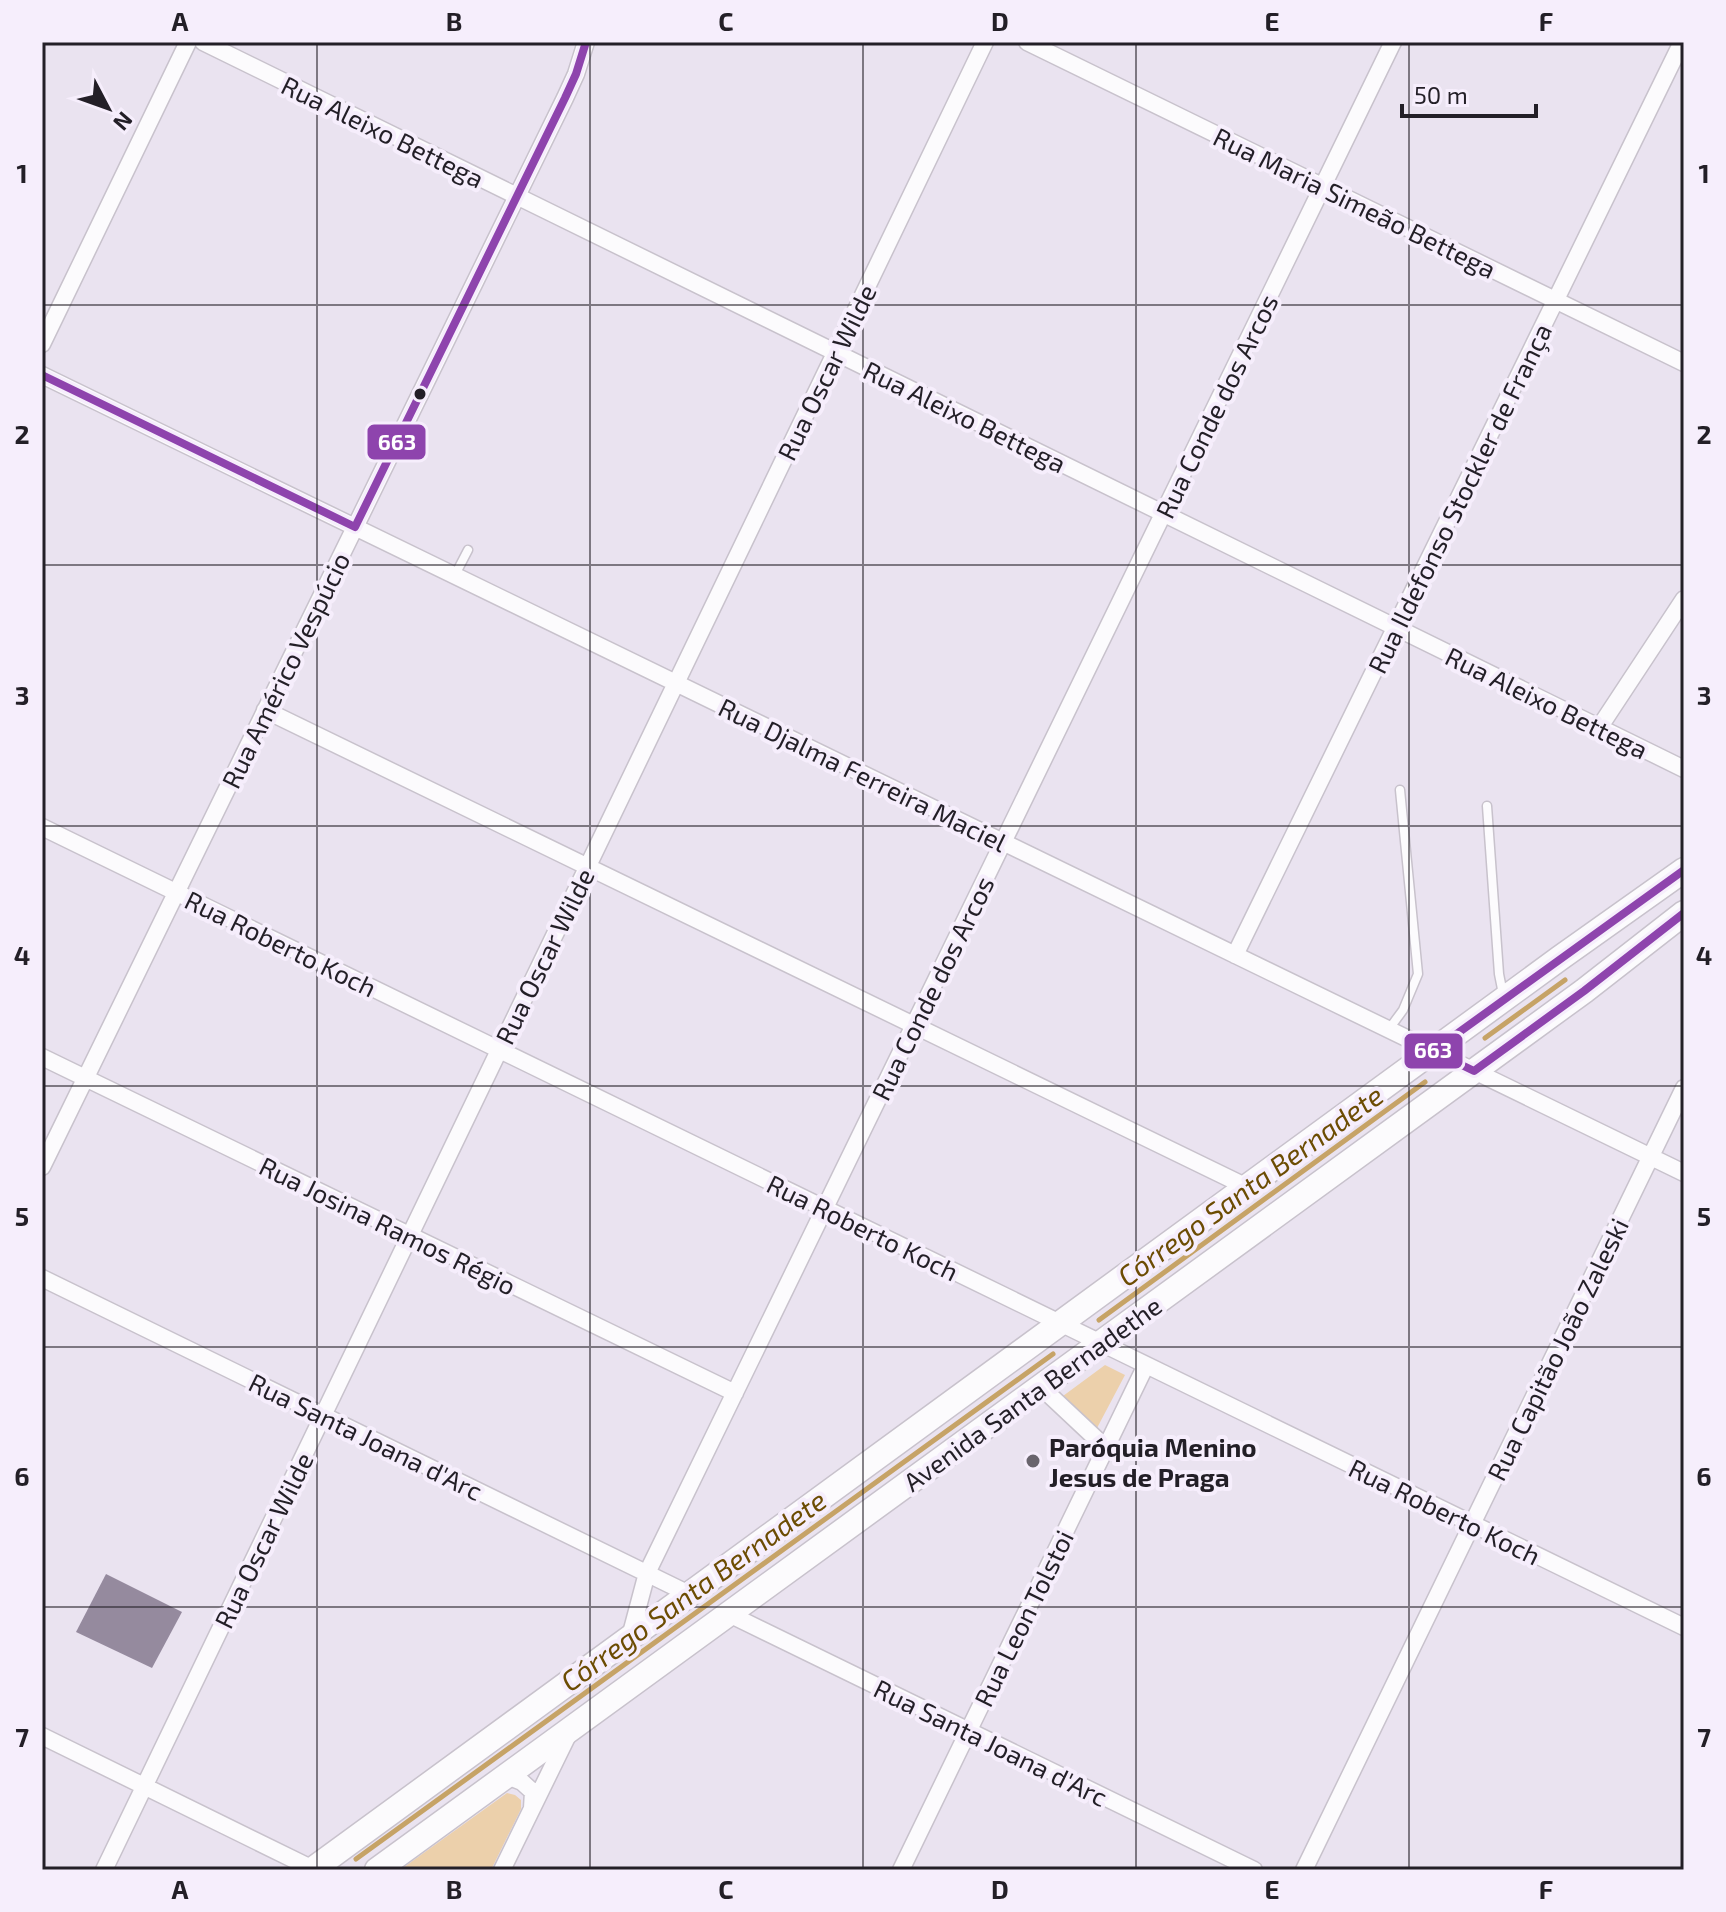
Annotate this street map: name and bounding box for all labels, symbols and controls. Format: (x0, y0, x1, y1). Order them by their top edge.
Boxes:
text: A (172, 5, 189, 36)
text: B (446, 5, 462, 36)
text: C (718, 5, 734, 36)
text: D (991, 5, 1009, 36)
text: E (1264, 5, 1280, 36)
text: F (1539, 5, 1553, 36)
north arrow (68, 68, 148, 148)
scale bar (1402, 68, 1536, 118)
street label: Rua Aleixo Bettega (277, 69, 489, 193)
text: 50 m (1414, 80, 1468, 109)
text: N (109, 107, 139, 136)
street label: Rua Maria Simeão Bettega (1209, 120, 1501, 284)
text: 1 (16, 157, 28, 188)
text: 1 (1698, 157, 1710, 188)
street label: Rua Oscar Wilde (770, 279, 882, 465)
street label: Rua Conde dos Arcos (1148, 289, 1284, 523)
street label: Rua Ildefonso Stockler de França (1361, 318, 1559, 679)
street label: Rua Aleixo Bettega (859, 354, 1071, 478)
unlabelled marker (412, 386, 428, 402)
text: 2 (14, 418, 30, 449)
text: 2 (1696, 418, 1712, 449)
line badge: 663 (366, 423, 427, 461)
text: 663 (378, 428, 416, 454)
street label: Rua Américo Vespúcio (214, 547, 356, 793)
street label: Rua Aleixo Bettega (1441, 640, 1653, 764)
text: 3 (15, 679, 29, 710)
text: 3 (1697, 679, 1711, 710)
street label: Rua Djalma Ferreira Maciel (714, 691, 1012, 857)
street label: Rua Oscar Wilde (488, 863, 600, 1049)
street label: Rua Conde dos Arcos (864, 871, 1000, 1105)
street label: Rua Roberto Koch (180, 883, 382, 1003)
text: 4 (14, 939, 30, 970)
text: 4 (1696, 939, 1712, 970)
line badge: 663 (1403, 1032, 1464, 1070)
text: 663 (1414, 1036, 1452, 1062)
water label: Córrego Santa Bernadete (1111, 1077, 1389, 1293)
street label: Rua Josina Ramos Régio (255, 1149, 521, 1301)
street label: Rua Roberto Koch (762, 1167, 964, 1287)
text: 5 (15, 1200, 29, 1231)
text: 5 (1697, 1200, 1711, 1231)
street label: Rua Capitão João Zaleski (1480, 1213, 1634, 1485)
street label: Avenida Santa Bernadethe (897, 1289, 1167, 1497)
street label: Rua Santa Joana d'Arc (244, 1366, 488, 1506)
place label: Paróquia Menino Jesus de Praga (1049, 1431, 1257, 1492)
street label: Rua Oscar Wilde (207, 1447, 319, 1633)
street label: Rua Roberto Koch (1344, 1451, 1546, 1571)
marker: Paróquia Menino Jesus de Praga (1024, 1452, 1042, 1470)
text: 6 (14, 1460, 30, 1491)
text: 6 (1696, 1460, 1712, 1491)
water label: Córrego Santa Bernadete (554, 1482, 832, 1698)
street label: Rua Leon Tolstoi (967, 1525, 1079, 1711)
street label: Rua Santa Joana d'Arc (869, 1672, 1113, 1812)
text: 7 (15, 1721, 29, 1752)
text: 7 (1697, 1721, 1711, 1752)
text: A (172, 1873, 189, 1904)
text: B (446, 1873, 462, 1904)
text: C (718, 1873, 734, 1904)
text: D (991, 1873, 1009, 1904)
text: E (1264, 1873, 1280, 1904)
text: F (1539, 1873, 1553, 1904)

